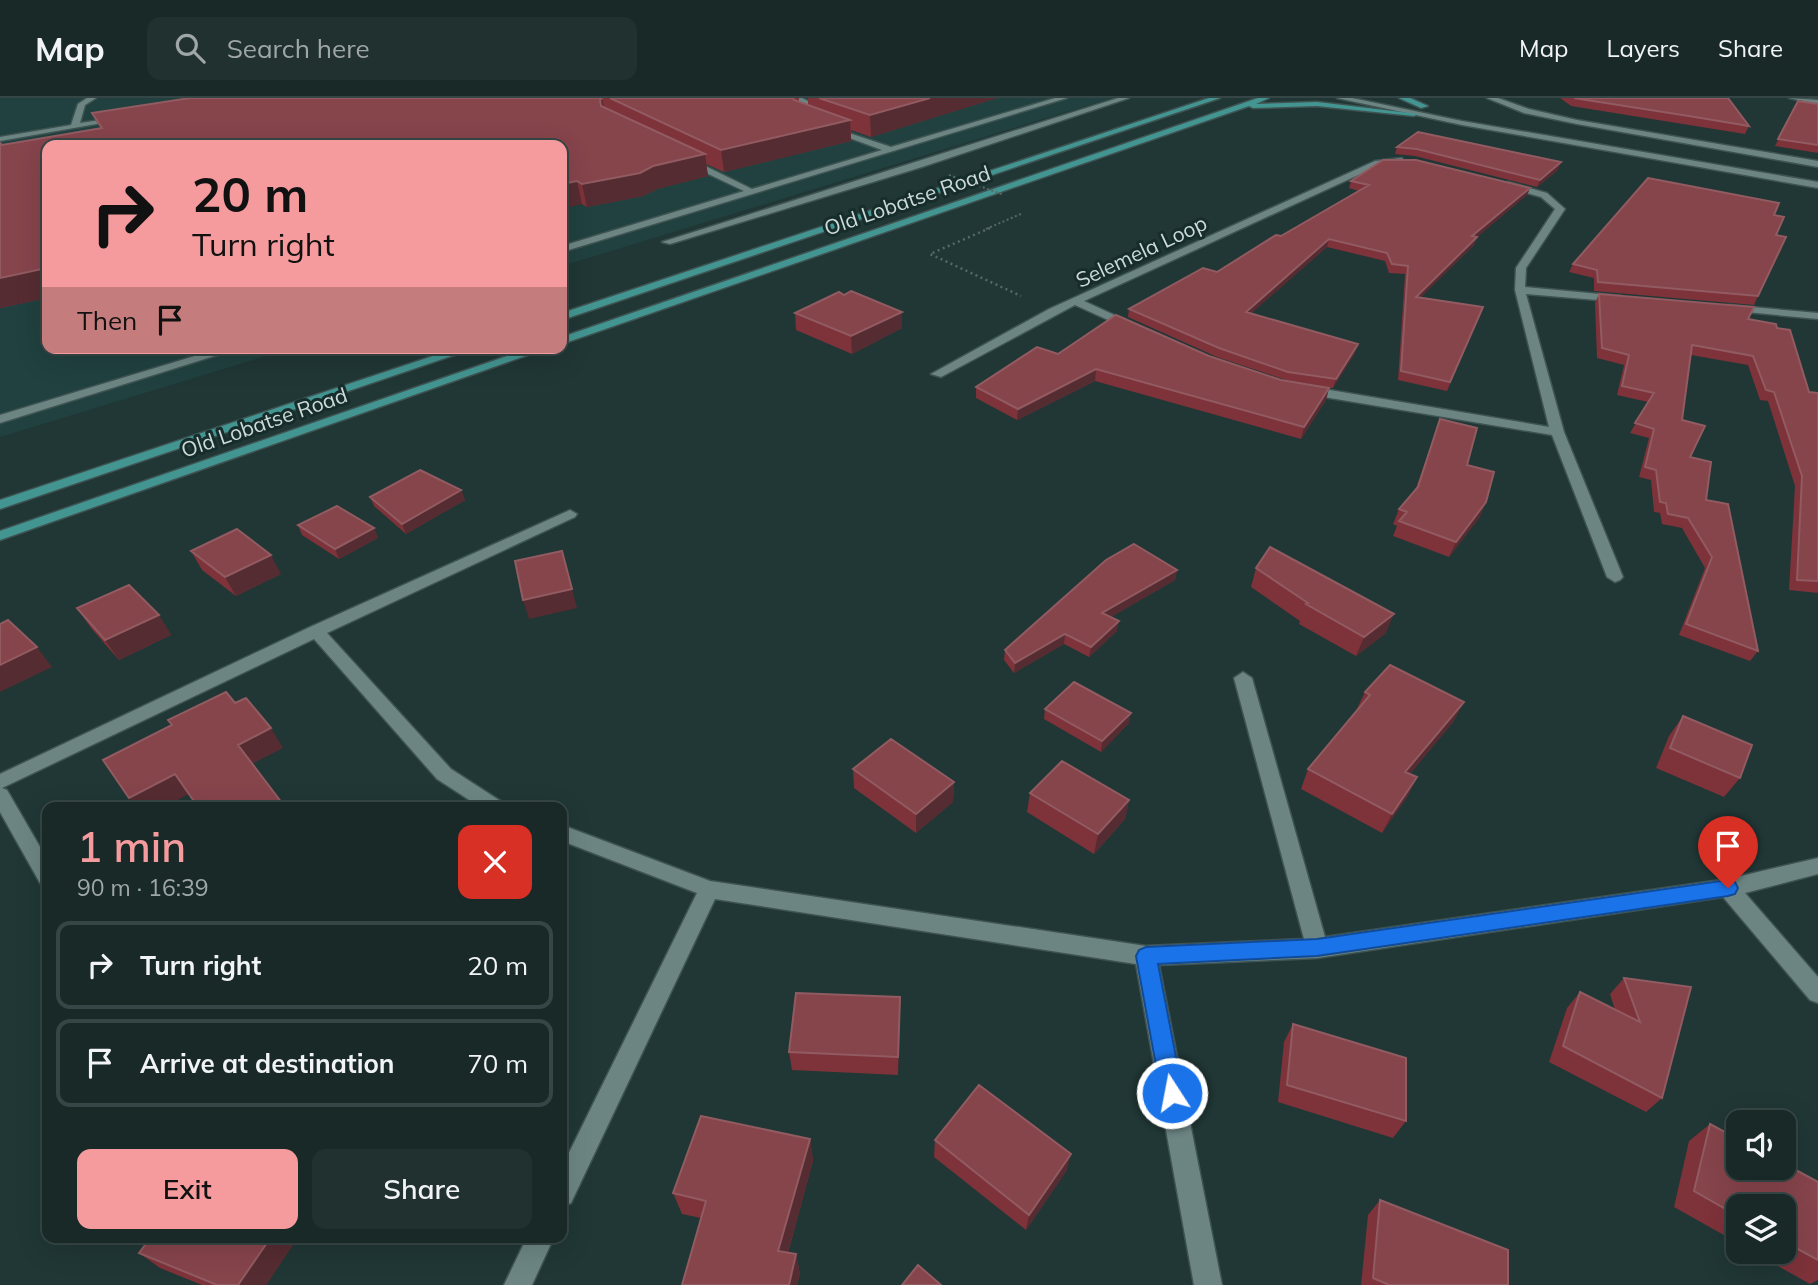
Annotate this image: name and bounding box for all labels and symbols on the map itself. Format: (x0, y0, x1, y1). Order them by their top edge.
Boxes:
street label: Old Lobatse Road (821, 159, 993, 241)
street label: Selemela Loop (1071, 209, 1211, 293)
street label: Old Lobatse Road (178, 381, 350, 463)
pin (1698, 816, 1758, 888)
position arrow (1135, 1056, 1209, 1130)

